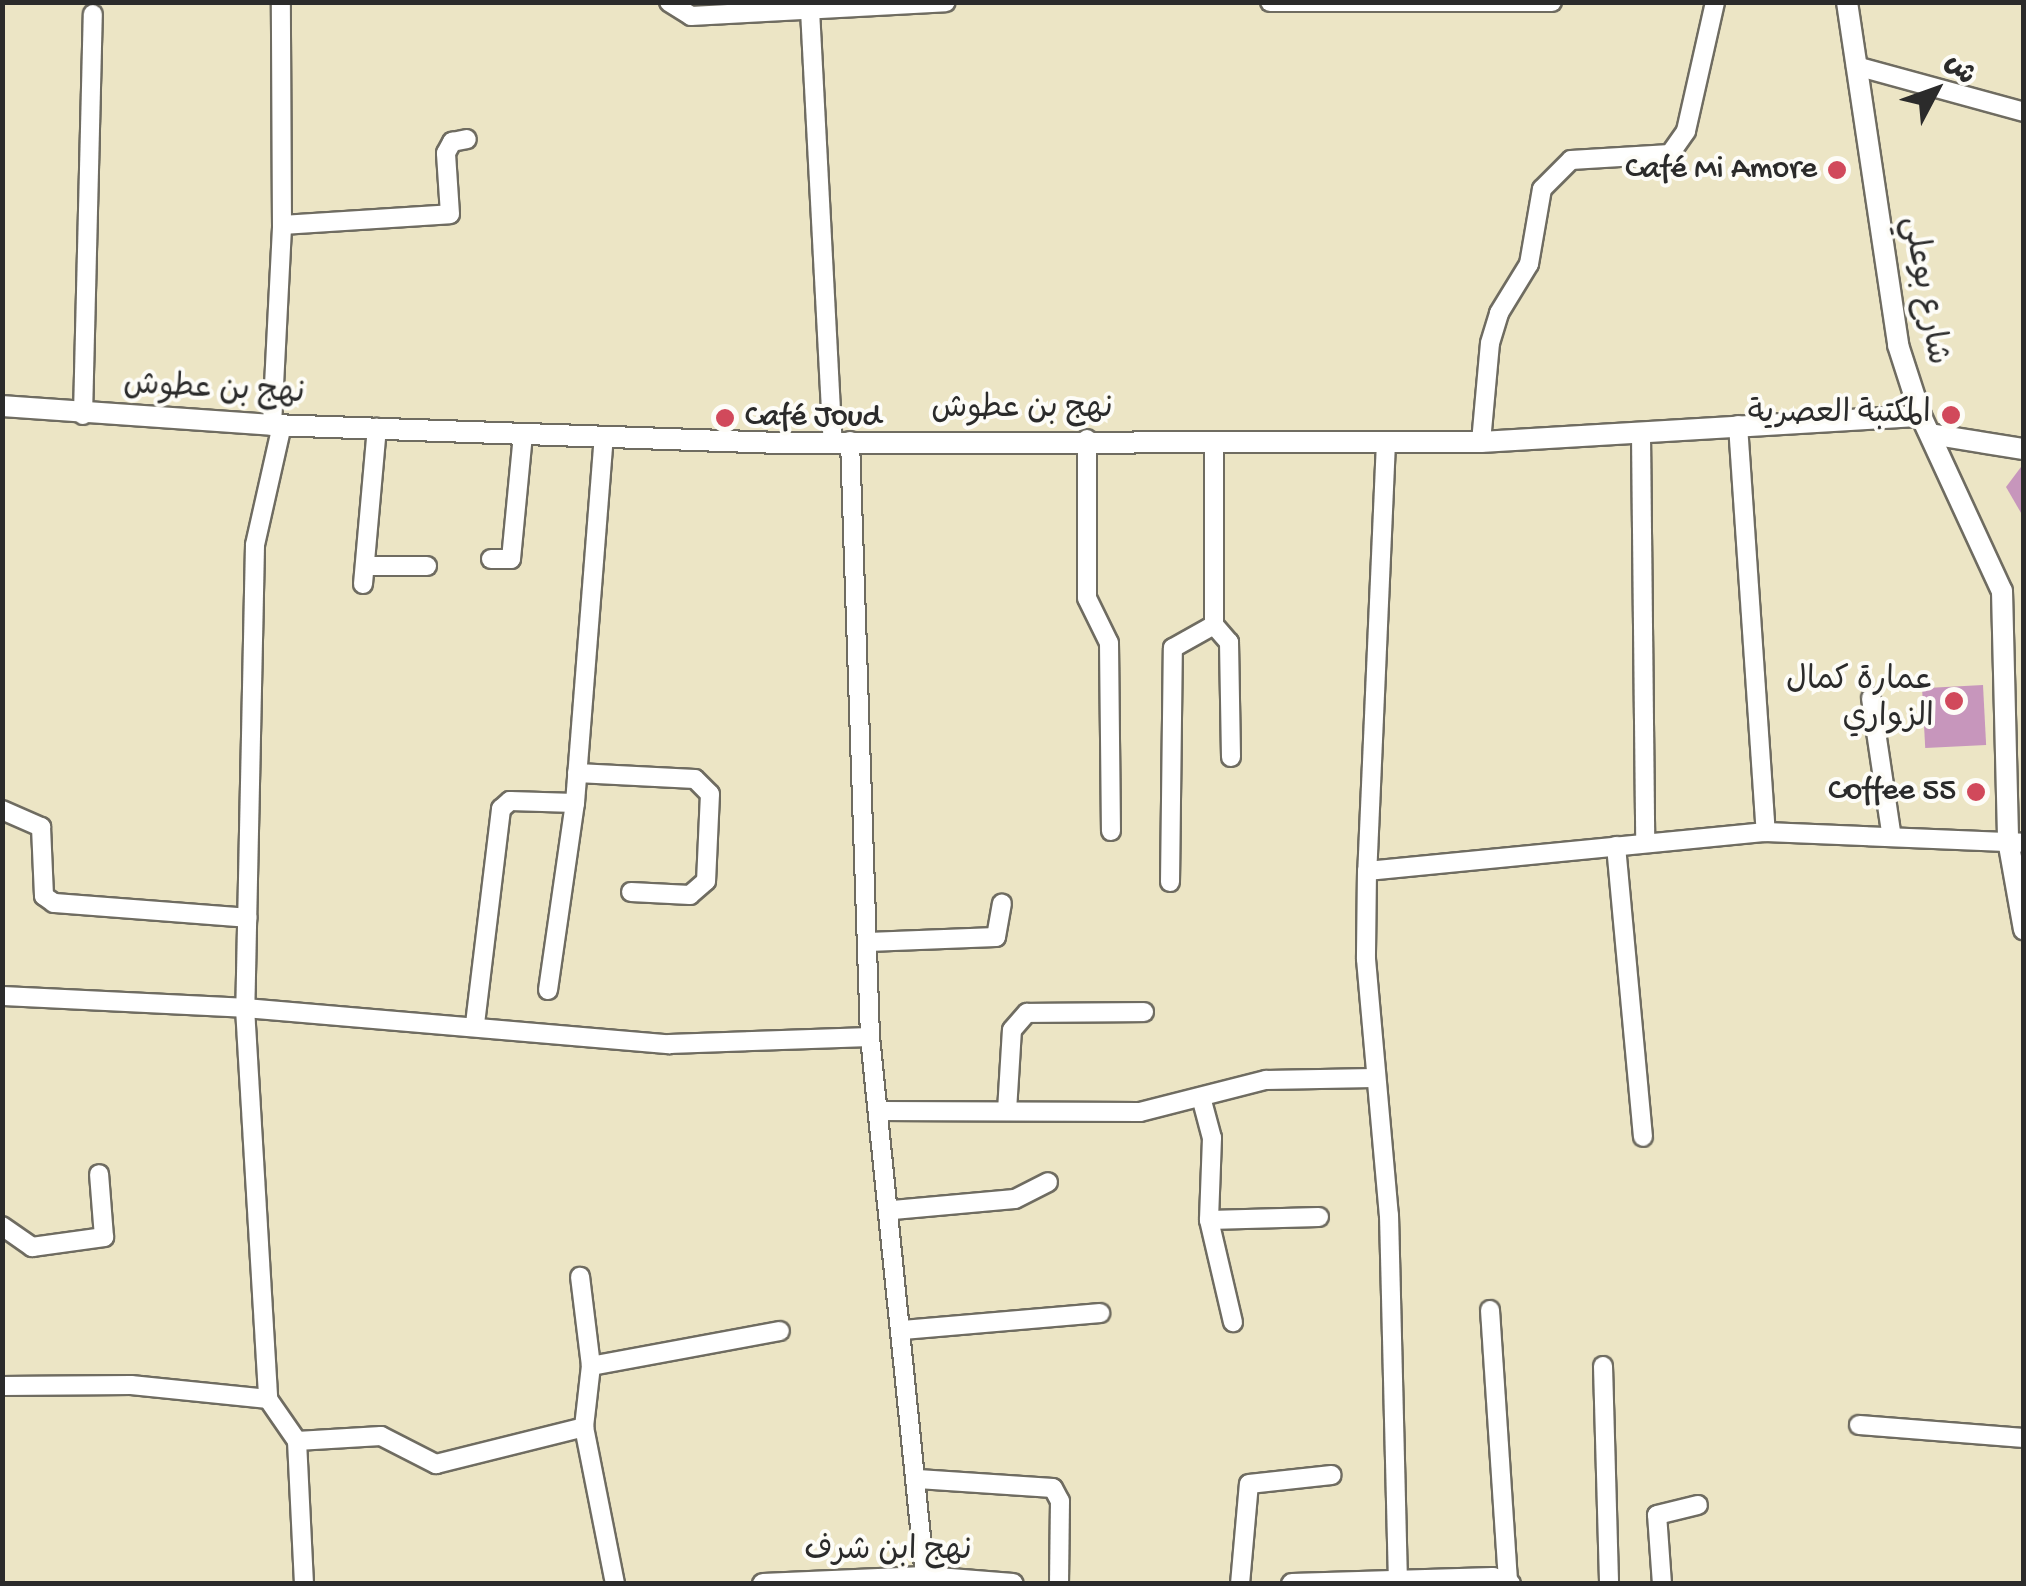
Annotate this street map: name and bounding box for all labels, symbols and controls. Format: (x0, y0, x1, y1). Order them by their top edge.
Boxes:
north arrow (1886, 40, 1986, 140)
text: ش (1936, 48, 1982, 92)
place label: Café Mi Amore (1625, 151, 1817, 189)
marker: Café Mi Amore (1826, 159, 1848, 181)
street label: شارع بوعلي (1891, 214, 1955, 368)
street label: نهج بن عطوش (122, 367, 306, 415)
street label: نهج بن عطوش (931, 391, 1113, 429)
place label: المكتبة العصرية (1748, 396, 1931, 434)
place label: Café Joud (745, 399, 881, 437)
marker: المكتبة العصرية (1940, 404, 1962, 426)
marker: Café Joud (714, 407, 736, 429)
place label: عمارة كمال الزواري (1786, 664, 1934, 739)
marker: عمارة كمال الزواري (1943, 690, 1965, 712)
place label: Coffee 55 (1828, 773, 1956, 811)
marker: Coffee 55 (1965, 781, 1987, 803)
street label: نهج ابن شرف (804, 1533, 972, 1571)

